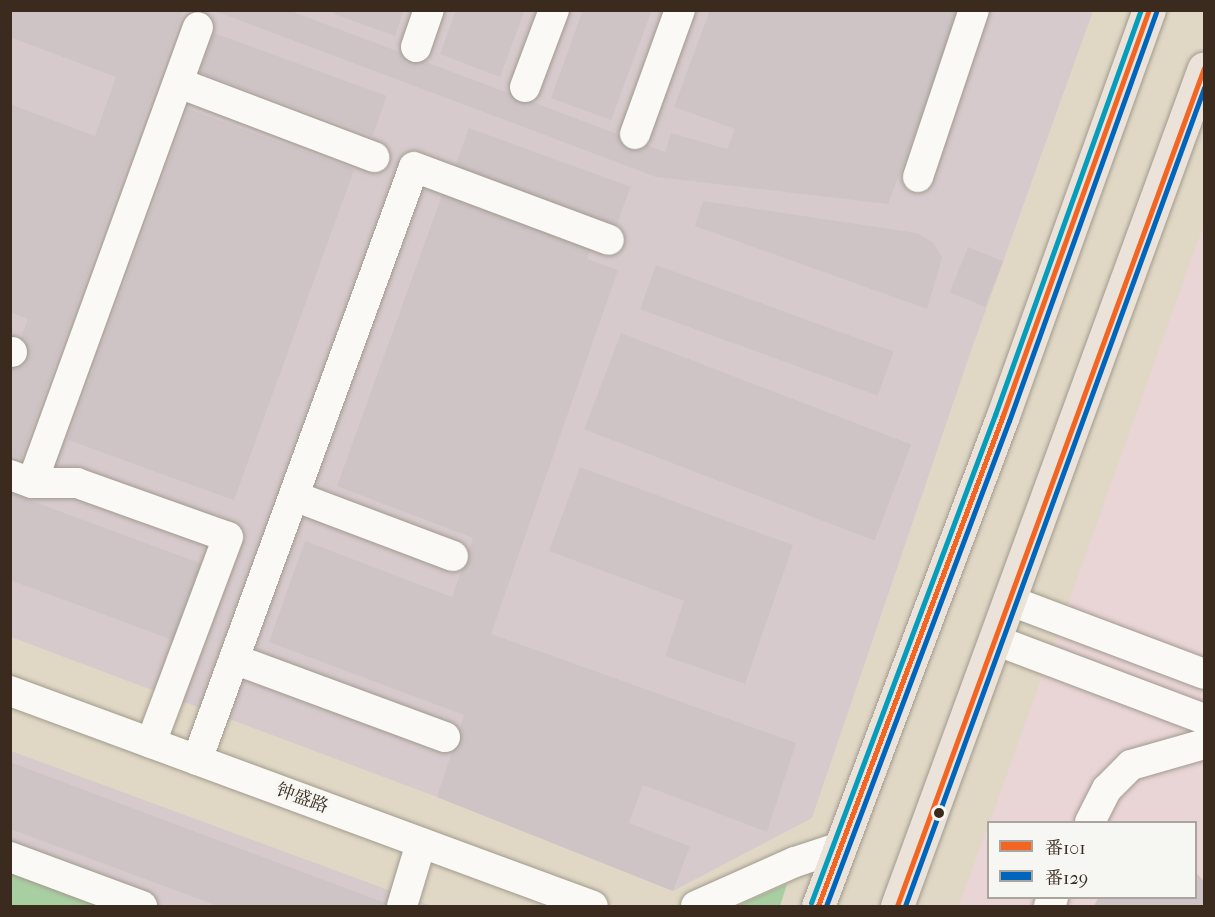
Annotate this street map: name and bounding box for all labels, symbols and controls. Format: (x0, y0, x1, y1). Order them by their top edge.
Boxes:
street label: 钟盛路 (273, 780, 331, 818)
unlabelled marker (933, 807, 945, 819)
legend (987, 821, 1197, 899)
text: 番101 (1045, 838, 1086, 859)
text: 番129 (1045, 868, 1088, 889)

